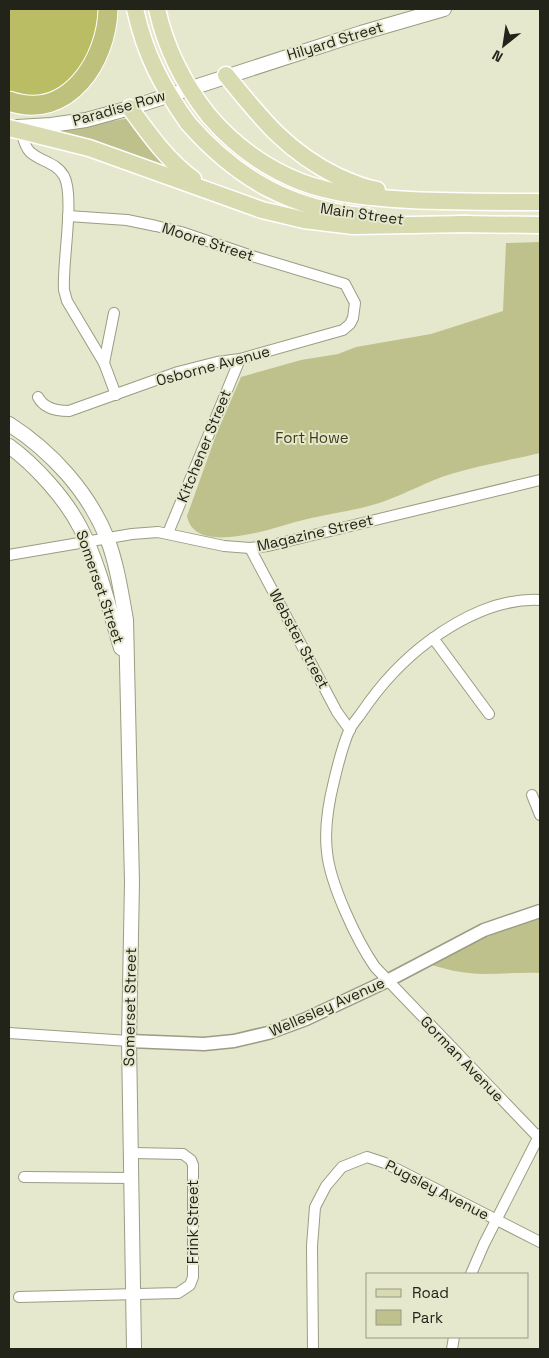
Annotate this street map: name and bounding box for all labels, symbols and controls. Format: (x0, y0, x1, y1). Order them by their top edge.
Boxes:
street label: Hilyard Street (284, 17, 385, 64)
north arrow (479, 20, 529, 70)
text: N (489, 46, 506, 66)
street label: Paradise Row (70, 85, 168, 130)
street label: Main Street (319, 198, 405, 229)
street label: Moore Street (160, 218, 257, 265)
street label: Osborne Avenue (154, 341, 272, 390)
street label: Kitchener Street (172, 387, 235, 505)
park label: Fort Howe (275, 428, 349, 447)
street label: Magazine Street (255, 510, 375, 555)
street label: Somerset Street (72, 528, 129, 646)
street label: Webster Street (265, 586, 334, 692)
street label: Somerset Street (119, 947, 140, 1067)
street label: Wellesley Avenue (266, 973, 388, 1041)
street label: Gorman Avenue (417, 1012, 508, 1106)
street label: Pugsley Avenue (382, 1155, 492, 1224)
street label: Frink Street (183, 1180, 202, 1264)
legend (366, 1273, 529, 1338)
text: Road (412, 1283, 449, 1302)
text: Park (412, 1308, 443, 1327)

